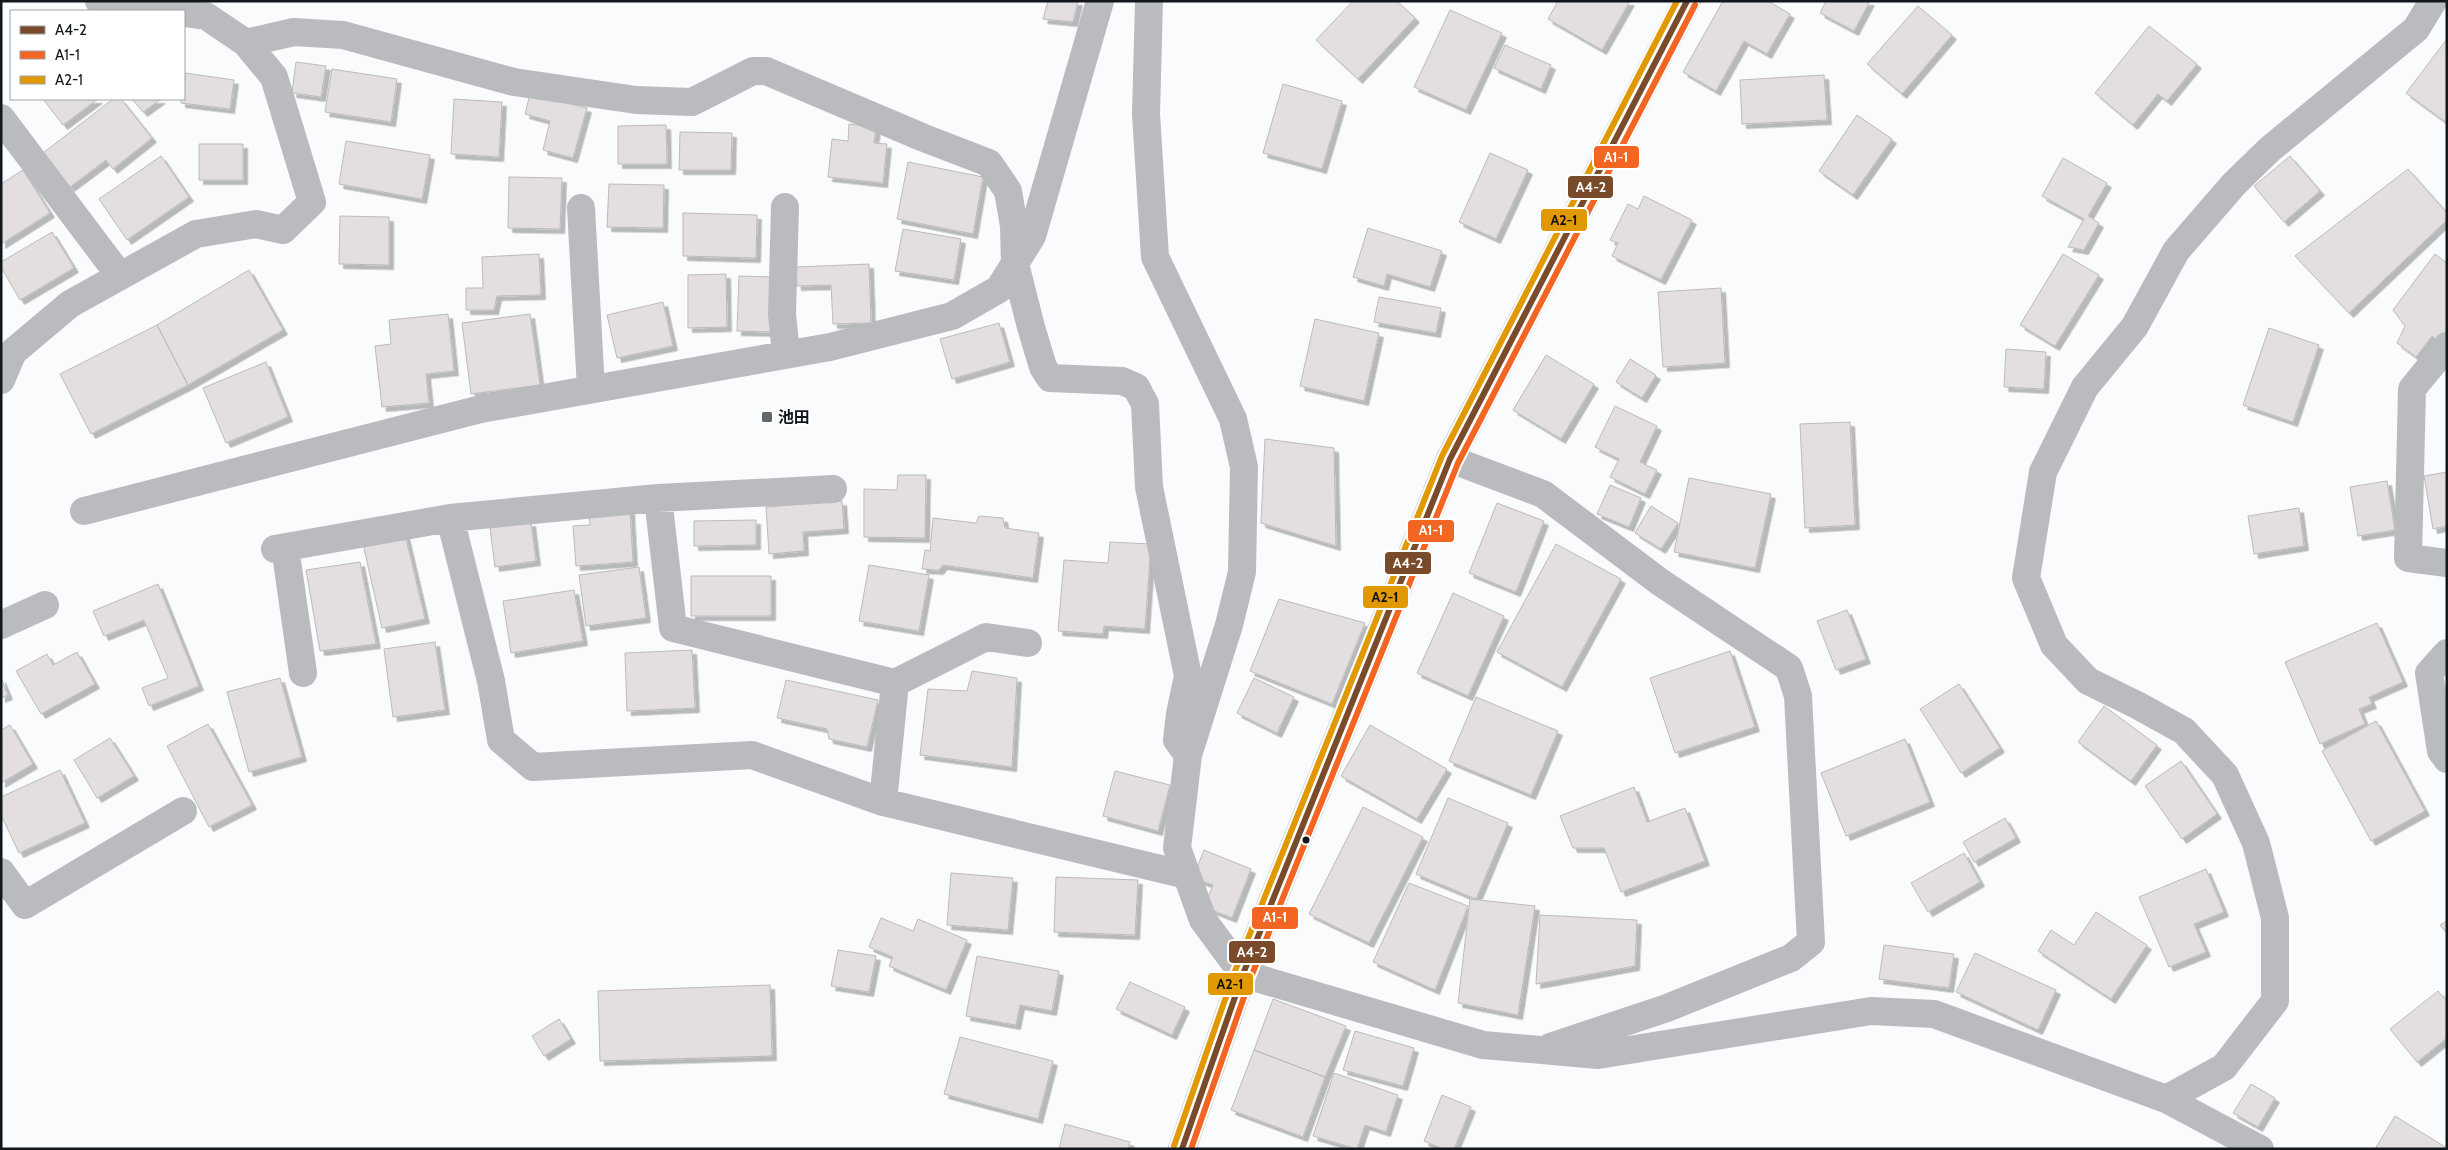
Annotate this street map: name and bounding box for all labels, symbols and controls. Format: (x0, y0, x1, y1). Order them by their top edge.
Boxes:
legend (10, 10, 185, 100)
text: A4-2 (55, 21, 87, 39)
text: A1-1 (55, 46, 80, 64)
text: A2-1 (55, 71, 83, 89)
line badge: A1-1 (1593, 145, 1640, 169)
text: A1-1 (1604, 148, 1628, 166)
line badge: A4-2 (1567, 175, 1614, 199)
text: A4-2 (1576, 178, 1606, 196)
line badge: A2-1 (1540, 208, 1588, 232)
text: A2-1 (1551, 211, 1577, 229)
place label: 池田 (778, 408, 810, 427)
marker: 池田 (760, 410, 774, 424)
line badge: A1-1 (1407, 519, 1455, 543)
text: A1-1 (1419, 521, 1443, 539)
line badge: A4-2 (1384, 551, 1432, 575)
text: A4-2 (1393, 554, 1423, 572)
line badge: A2-1 (1362, 585, 1409, 609)
text: A2-1 (1372, 588, 1398, 606)
unlabelled marker (1301, 835, 1311, 845)
line badge: A1-1 (1251, 906, 1299, 930)
text: A1-1 (1263, 908, 1287, 926)
line badge: A4-2 (1228, 940, 1276, 964)
text: A4-2 (1237, 943, 1267, 961)
line badge: A2-1 (1207, 972, 1254, 996)
text: A2-1 (1217, 975, 1243, 993)

